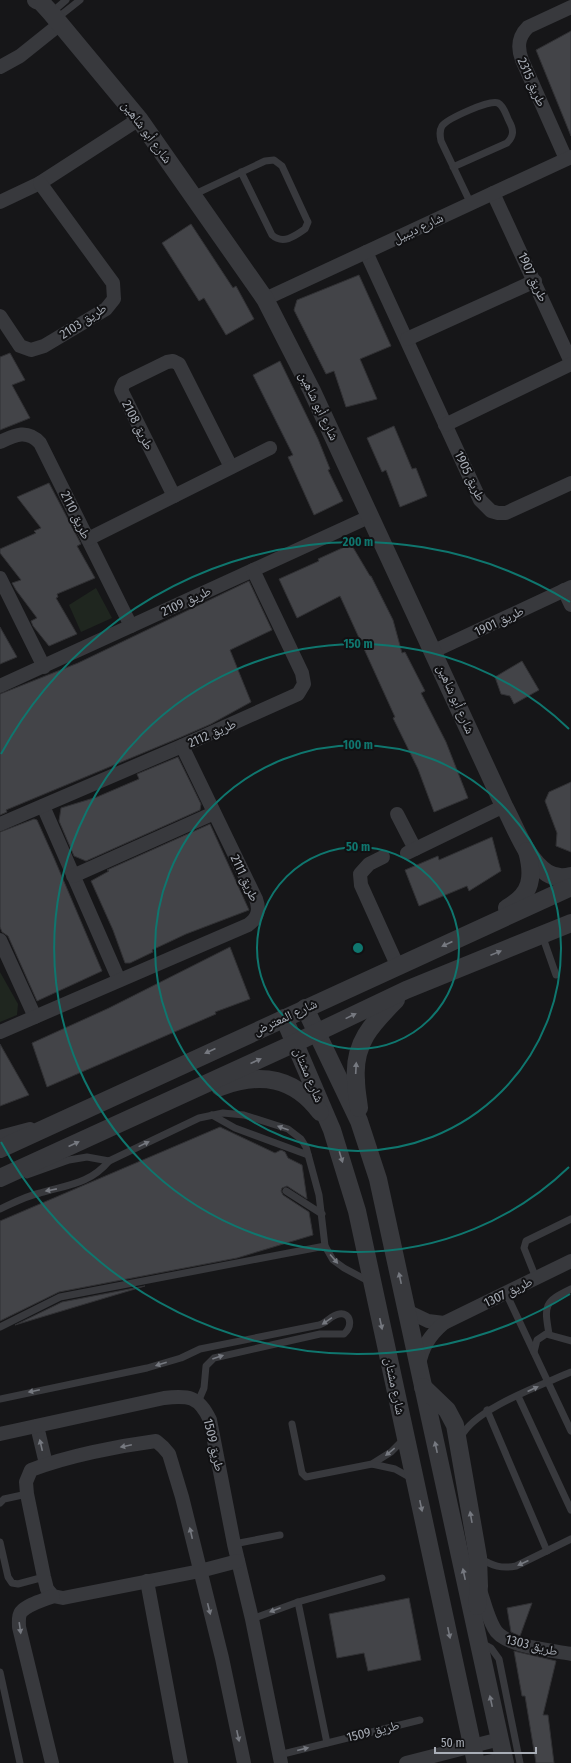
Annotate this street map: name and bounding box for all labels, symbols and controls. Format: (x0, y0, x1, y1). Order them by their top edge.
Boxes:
street label: طريق 2315 (514, 55, 549, 109)
street label: شارع أبو شاهين (117, 98, 175, 167)
street label: شارع ديبيل (390, 210, 446, 248)
street label: طريق 1907 (514, 250, 551, 305)
street label: طريق 2103 (57, 300, 110, 342)
street label: شارع أبو شاهين (294, 369, 342, 444)
street label: طريق 2108 (118, 398, 157, 453)
street label: طريق 1905 (451, 449, 489, 504)
street label: طريق 2110 (57, 488, 94, 542)
text: 200 m (342, 535, 373, 549)
street label: طريق 2109 (159, 583, 214, 620)
street label: طريق 1901 (472, 603, 526, 640)
text: 150 m (343, 637, 373, 651)
street label: شارع أبو شاهين (432, 662, 478, 737)
street label: طريق 2112 (186, 716, 239, 751)
text: 100 m (343, 738, 373, 752)
text: 50 m (346, 840, 370, 854)
street label: طريق 2111 (227, 852, 262, 904)
centre of rings (351, 941, 365, 955)
one-way arrow (440, 942, 452, 948)
one-way arrow (491, 950, 503, 956)
street label: شارع المعترض (251, 996, 320, 1040)
one-way arrow (346, 1013, 357, 1019)
street label: شارع مشتان (289, 1045, 327, 1105)
one-way arrow (205, 1048, 216, 1054)
one-way arrow (250, 1058, 261, 1064)
one-way arrow (353, 1061, 359, 1074)
one-way arrow (277, 1125, 289, 1131)
one-way arrow (68, 1141, 79, 1147)
one-way arrow (139, 1141, 150, 1147)
one-way arrow (338, 1152, 344, 1164)
one-way arrow (45, 1188, 57, 1194)
one-way arrow (330, 1254, 339, 1264)
one-way arrow (396, 1272, 402, 1285)
street label: طريق 1307 (481, 1274, 535, 1311)
one-way arrow (321, 1317, 332, 1325)
one-way arrow (379, 1318, 385, 1330)
one-way arrow (213, 1354, 225, 1360)
street label: شارع مشتان (380, 1356, 408, 1416)
one-way arrow (155, 1361, 167, 1367)
one-way arrow (528, 1386, 539, 1392)
one-way arrow (28, 1389, 41, 1395)
street label: طريق 1509 (200, 1417, 227, 1473)
one-way arrow (38, 1439, 44, 1451)
one-way arrow (433, 1440, 439, 1453)
one-way arrow (120, 1443, 133, 1449)
one-way arrow (385, 1447, 396, 1456)
one-way arrow (419, 1500, 425, 1512)
one-way arrow (468, 1511, 474, 1523)
one-way arrow (187, 1527, 193, 1539)
one-way arrow (518, 1560, 529, 1566)
one-way arrow (460, 1567, 466, 1580)
one-way arrow (207, 1603, 213, 1615)
one-way arrow (268, 1608, 280, 1614)
one-way arrow (17, 1622, 23, 1634)
one-way arrow (446, 1627, 452, 1639)
street label: طريق 1303 (504, 1631, 560, 1660)
one-way arrow (488, 1694, 494, 1707)
street label: طريق 1509 (345, 1717, 401, 1746)
one-way arrow (236, 1729, 242, 1742)
scale bar (435, 1729, 536, 1755)
text: 50 m (441, 1736, 465, 1750)
one-way arrow (297, 1746, 309, 1752)

